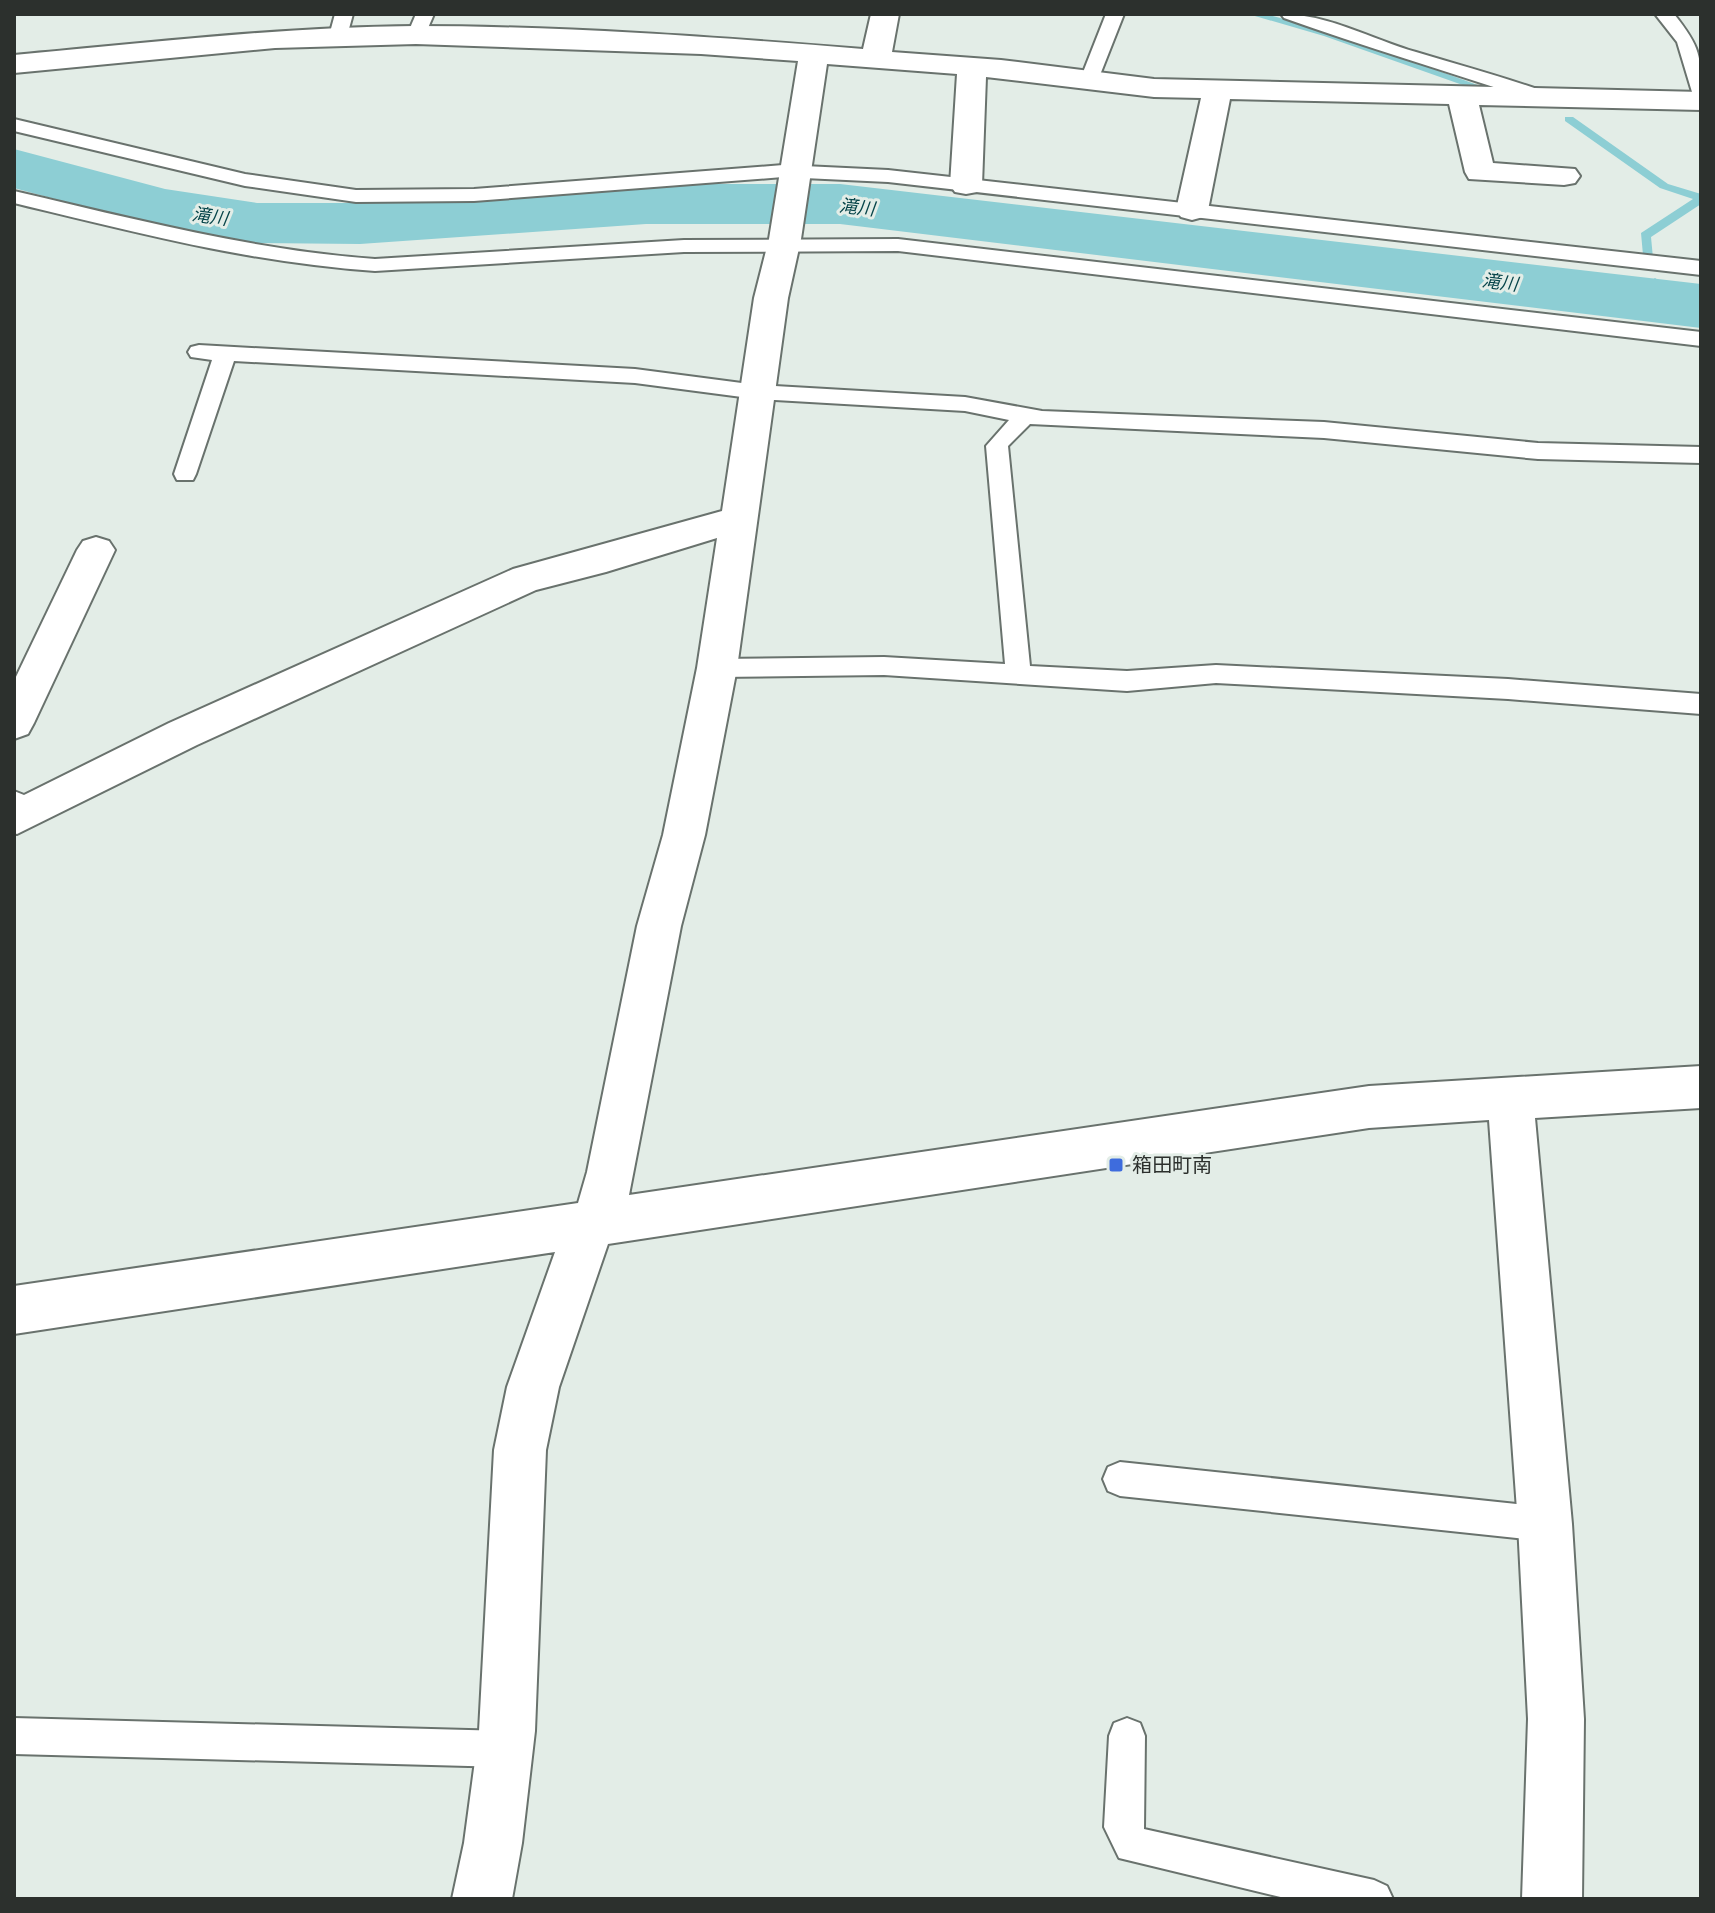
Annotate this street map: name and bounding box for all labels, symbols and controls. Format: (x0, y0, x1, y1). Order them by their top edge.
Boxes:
water label: 滝川 (838, 193, 878, 222)
water label: 滝川 (190, 201, 232, 231)
water label: 滝川 (1481, 267, 1521, 297)
place label: 箱田町南 (1132, 1151, 1212, 1179)
marker: 箱田町南 (1107, 1156, 1125, 1174)

